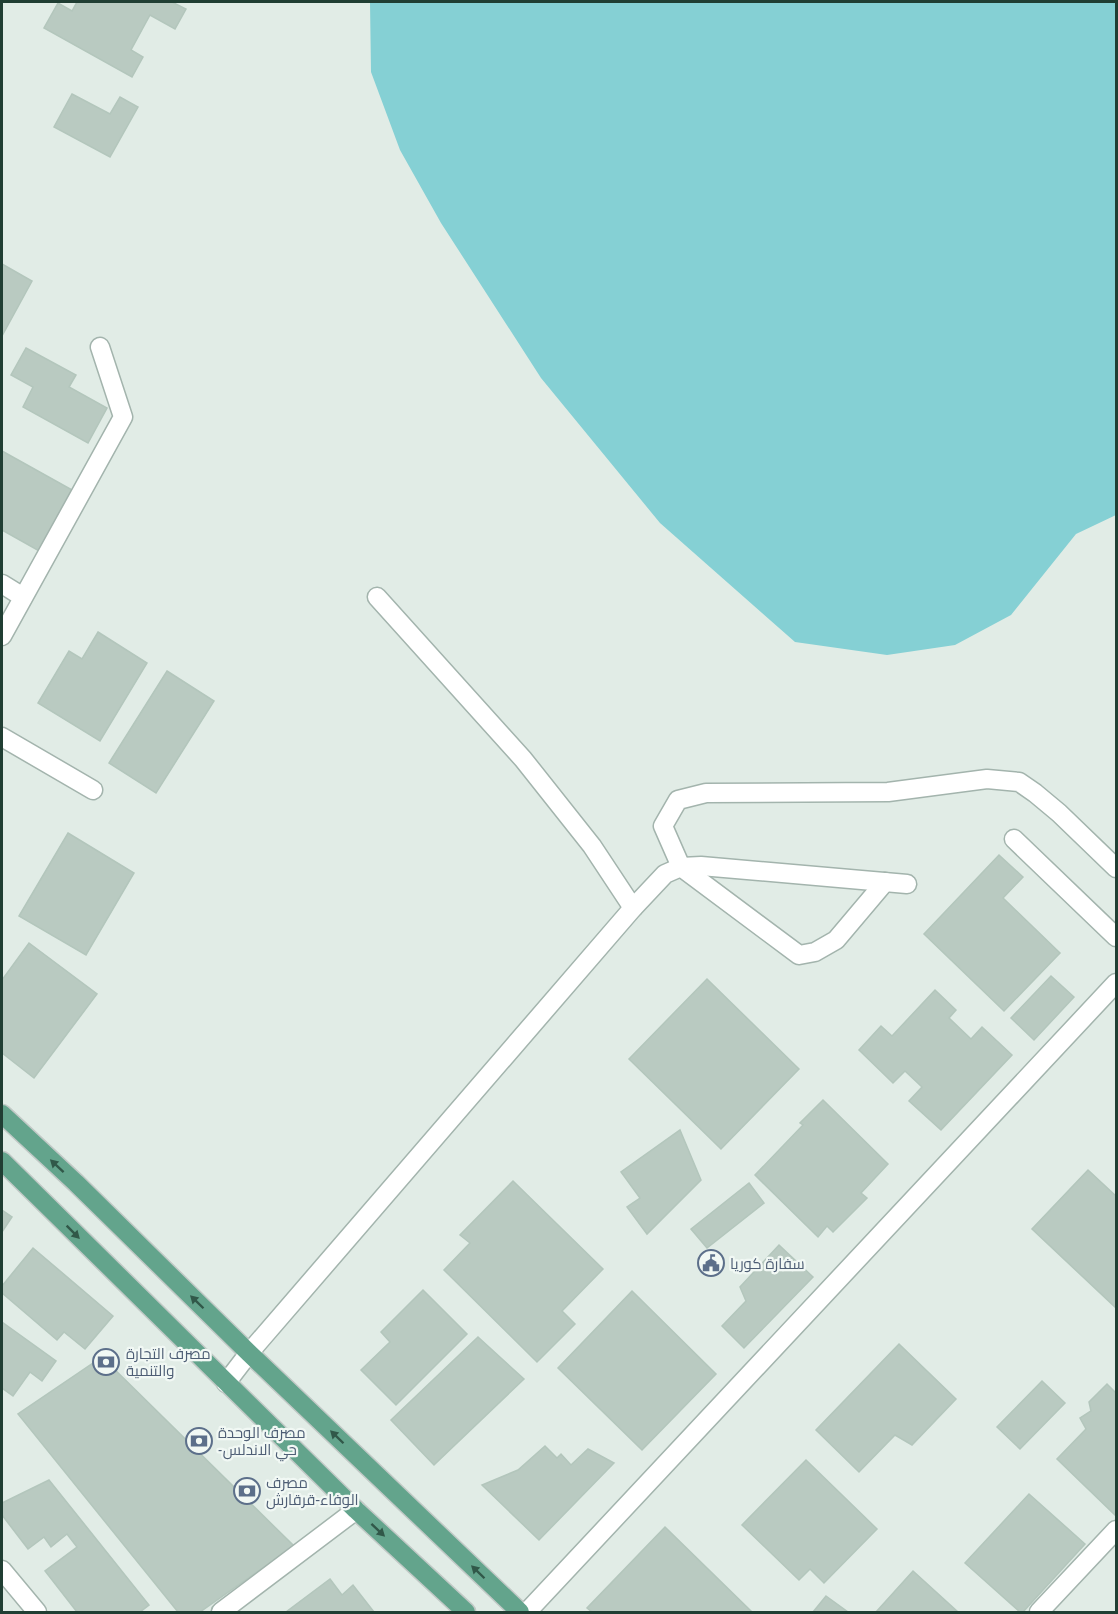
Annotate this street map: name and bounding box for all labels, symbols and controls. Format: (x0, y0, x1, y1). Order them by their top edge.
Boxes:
one-way arrow (50, 1160, 65, 1173)
one-way arrow (66, 1224, 80, 1238)
public building icon: سفارة كوريا (696, 1248, 726, 1278)
place label: سفارة كوريا (730, 1253, 805, 1273)
one-way arrow (189, 1295, 204, 1309)
place label: مصرف التجارة والتنمية (126, 1343, 211, 1380)
bank icon: مصرف التجارة والتنمية (91, 1347, 121, 1377)
place label: مصرف الوحدة -حي الاندلس (218, 1422, 306, 1462)
bank icon: مصرف الوحدة -حي الاندلس (184, 1426, 214, 1456)
one-way arrow (331, 1431, 345, 1445)
place label: مصرف الوفاء-قرقارش (266, 1472, 359, 1510)
bank icon: مصرف الوفاء-قرقارش (232, 1476, 262, 1506)
one-way arrow (370, 1523, 385, 1537)
one-way arrow (471, 1565, 486, 1579)

